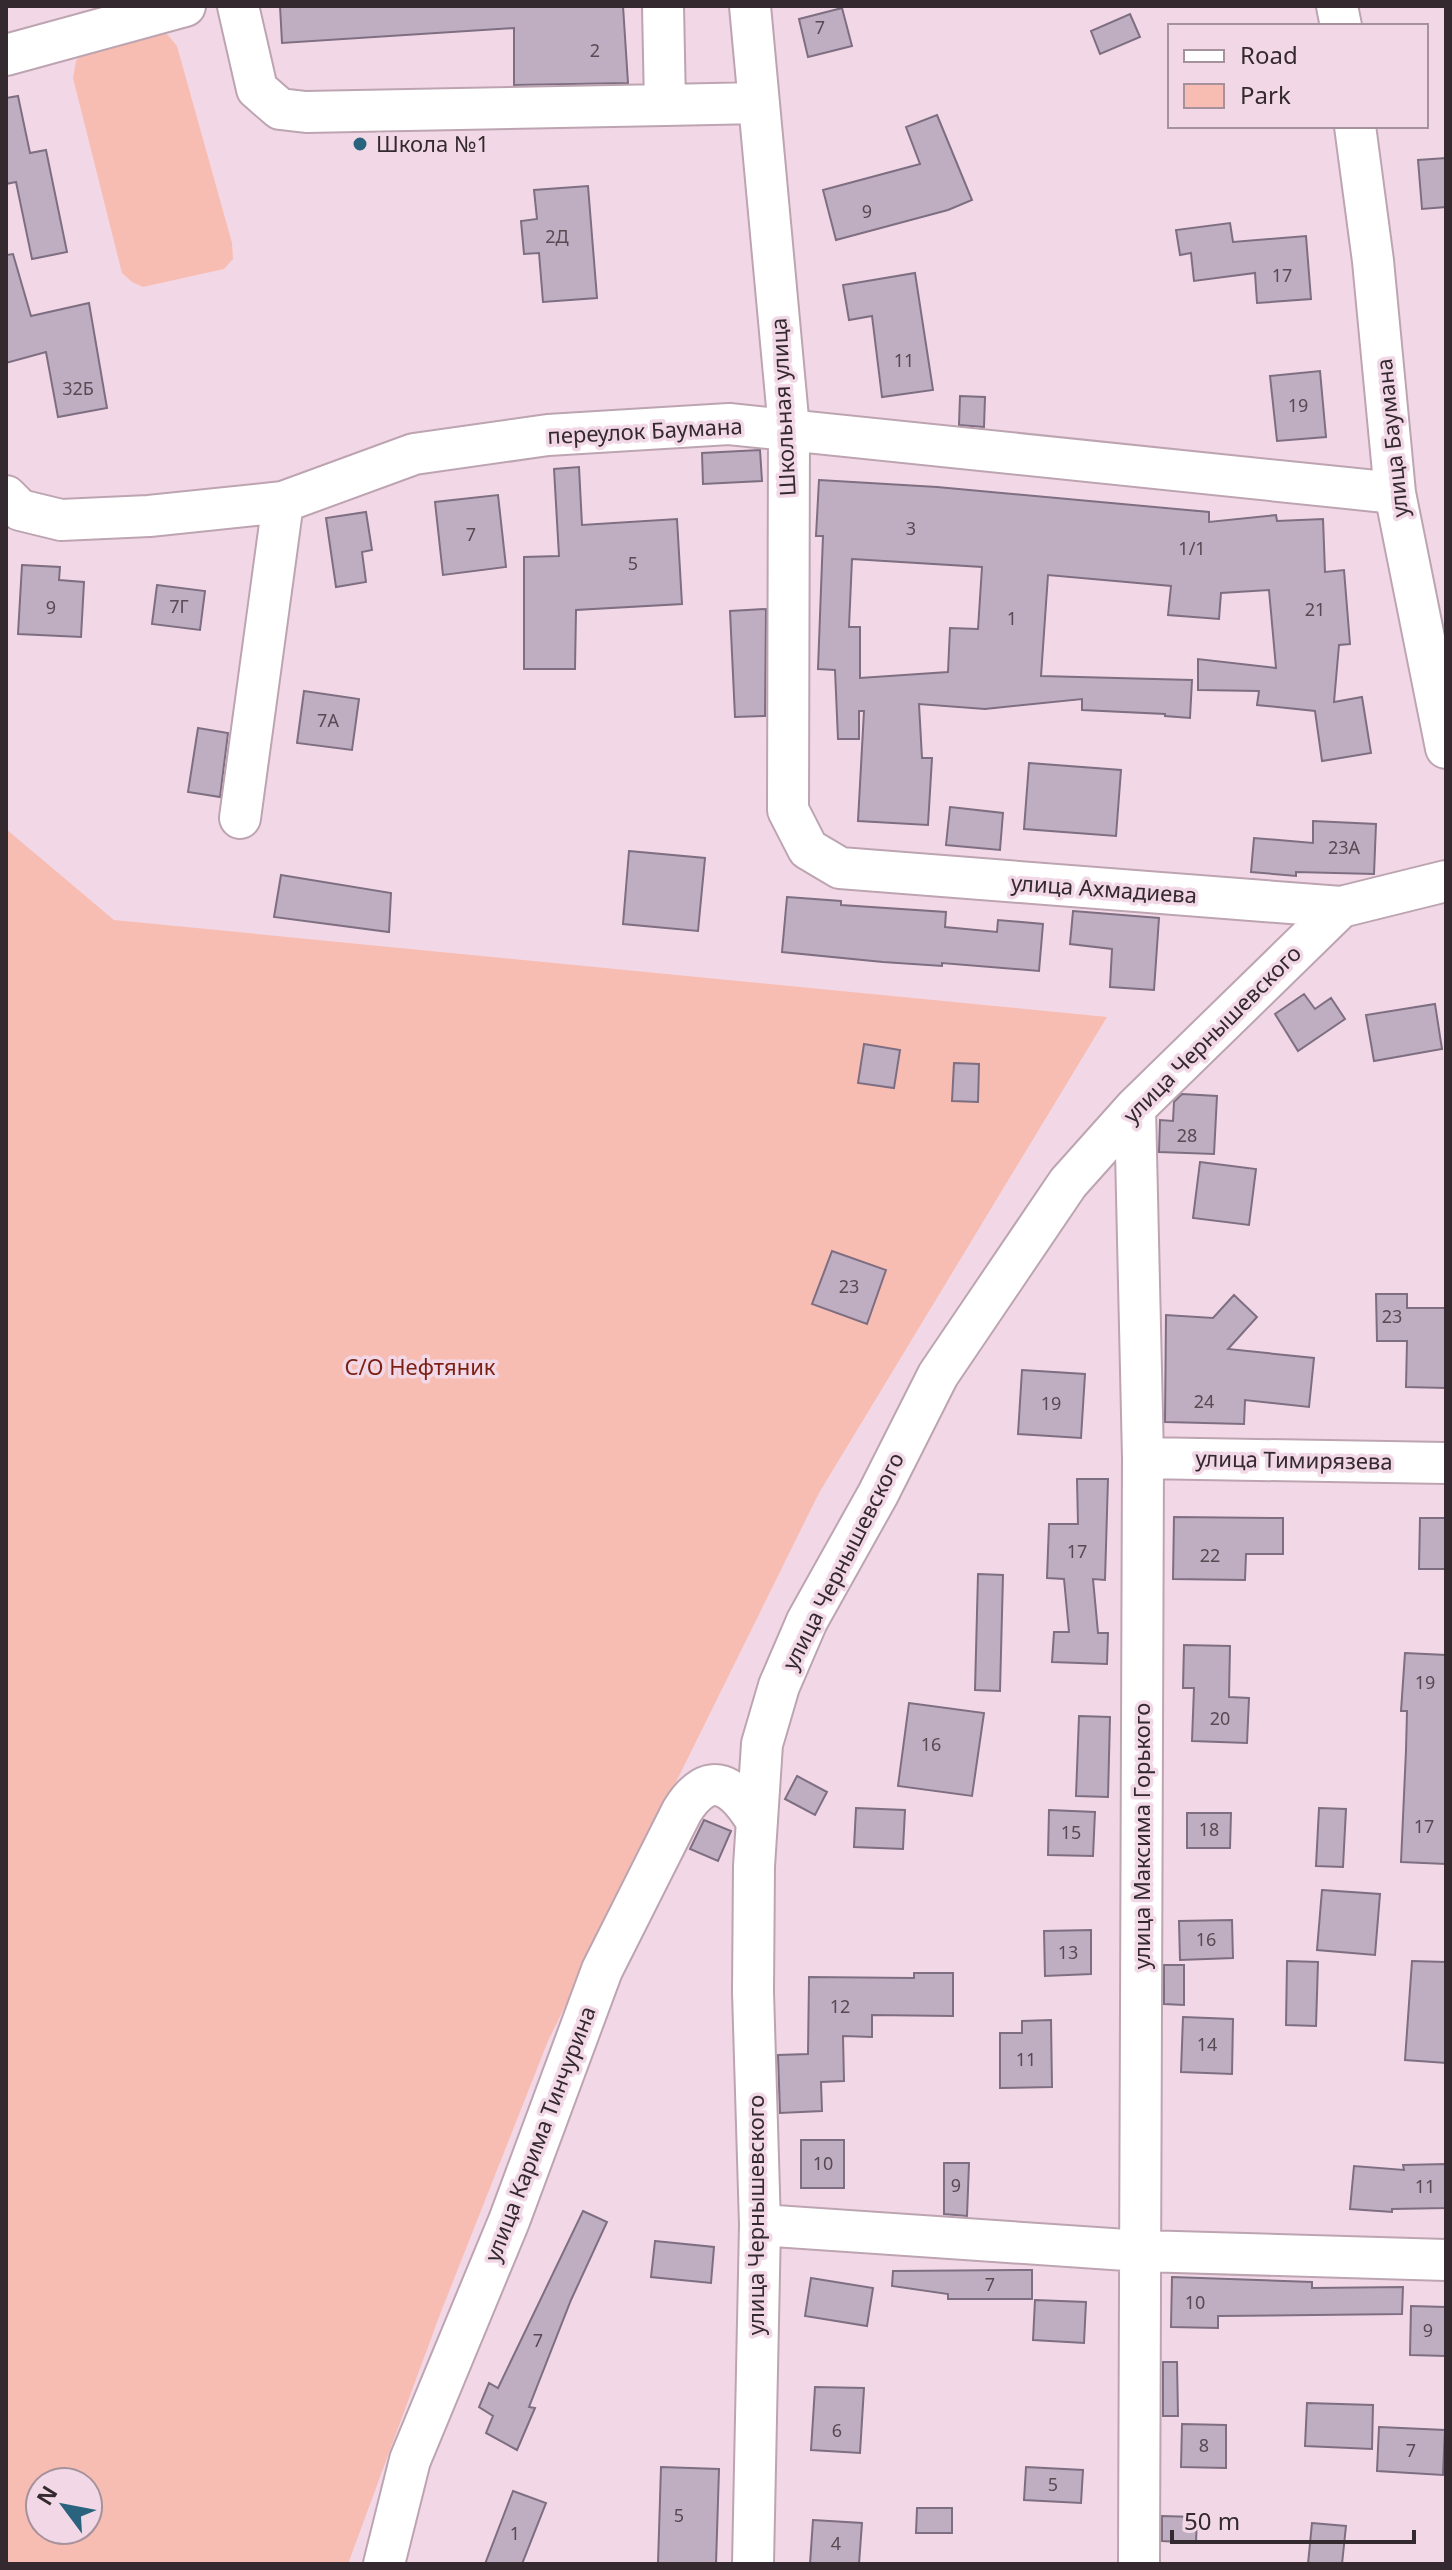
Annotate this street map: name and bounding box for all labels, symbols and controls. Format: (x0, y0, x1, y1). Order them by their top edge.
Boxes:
house number: 7 (815, 15, 825, 39)
legend (1168, 24, 1428, 128)
house number: 2 (590, 38, 600, 62)
text: Road (1240, 38, 1298, 71)
text: Park (1240, 78, 1291, 111)
place label: Школа №1 (376, 128, 489, 158)
marker: Школа №1 (351, 135, 369, 153)
house number: 9 (862, 199, 872, 223)
house number: 2Д (545, 224, 569, 248)
house number: 17 (1272, 263, 1292, 287)
street label: Школьная улица (762, 317, 802, 497)
house number: 11 (894, 348, 914, 372)
street label: улица Баумана (1368, 357, 1414, 519)
house number: 32Б (62, 376, 94, 400)
house number: 19 (1288, 393, 1308, 417)
street label: переулок Баумана (547, 410, 743, 450)
house number: 3 (906, 516, 916, 540)
house number: 7 (466, 522, 476, 546)
house number: 1/1 (1178, 536, 1206, 560)
house number: 5 (628, 551, 638, 575)
house number: 7Г (169, 594, 189, 618)
house number: 9 (46, 595, 56, 619)
house number: 21 (1305, 597, 1325, 621)
house number: 1 (1007, 606, 1017, 630)
house number: 7А (317, 708, 339, 732)
house number: 23А (1328, 835, 1361, 859)
street label: улица Ахмадиева (1010, 867, 1198, 909)
street label: улица Чернышевского (1116, 938, 1307, 1129)
house number: 28 (1177, 1123, 1197, 1147)
house number: 23 (839, 1274, 859, 1298)
house number: 23 (1382, 1304, 1402, 1328)
park label: С/О Нефтяник (345, 1351, 496, 1381)
house number: 24 (1194, 1389, 1214, 1413)
house number: 19 (1041, 1391, 1061, 1415)
street label: улица Тимирязева (1195, 1442, 1393, 1476)
street label: улица Чернышевского (774, 1447, 910, 1674)
house number: 17 (1067, 1539, 1087, 1563)
house number: 22 (1200, 1543, 1220, 1567)
house number: 19 (1415, 1670, 1435, 1694)
street label: улица Максима Горького (1126, 1703, 1156, 1969)
house number: 20 (1210, 1706, 1230, 1730)
house number: 16 (921, 1732, 941, 1756)
house number: 17 (1414, 1814, 1434, 1838)
house number: 18 (1199, 1817, 1219, 1841)
house number: 15 (1061, 1820, 1081, 1844)
house number: 16 (1196, 1927, 1216, 1951)
house number: 13 (1058, 1940, 1078, 1964)
house number: 12 (830, 1994, 850, 2018)
street label: улица Карима Тинчурина (476, 2002, 602, 2266)
house number: 14 (1197, 2032, 1217, 2056)
house number: 11 (1016, 2047, 1036, 2071)
street label: улица Чернышевского (740, 2095, 770, 2335)
house number: 10 (813, 2151, 833, 2175)
house number: 9 (951, 2173, 961, 2197)
house number: 11 (1415, 2174, 1435, 2198)
house number: 7 (985, 2272, 995, 2296)
house number: 10 (1185, 2290, 1205, 2314)
house number: 9 (1423, 2318, 1433, 2342)
house number: 7 (533, 2328, 543, 2352)
house number: 6 (832, 2418, 842, 2442)
house number: 8 (1199, 2433, 1209, 2457)
house number: 7 (1406, 2438, 1416, 2462)
north arrow (24, 2466, 104, 2546)
house number: 5 (1048, 2472, 1058, 2496)
text: N (29, 2479, 64, 2510)
scale bar (1172, 2494, 1414, 2544)
house number: 5 (674, 2503, 684, 2527)
text: 50 m (1184, 2504, 1240, 2537)
house number: 1 (510, 2521, 520, 2545)
house number: 4 (831, 2531, 841, 2555)

